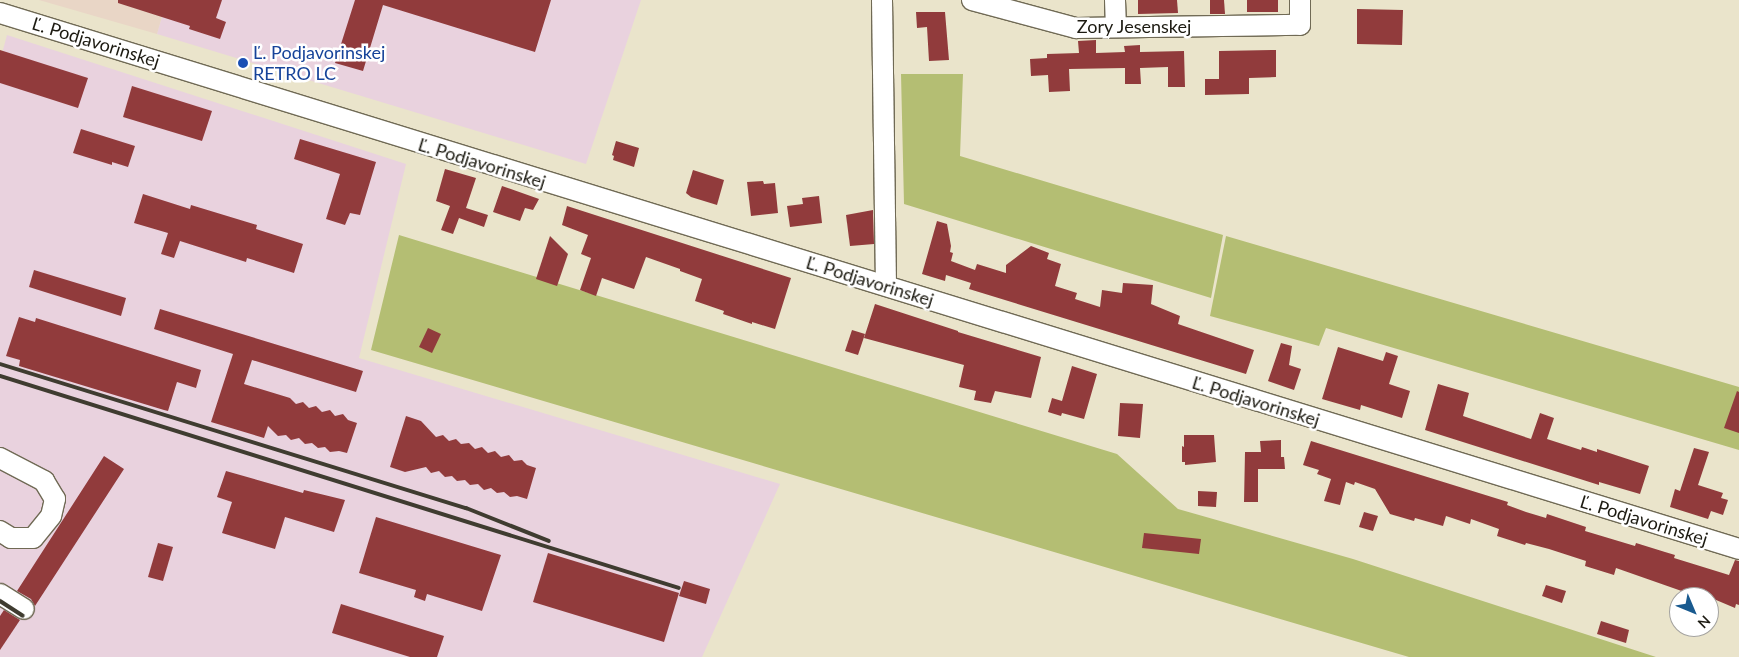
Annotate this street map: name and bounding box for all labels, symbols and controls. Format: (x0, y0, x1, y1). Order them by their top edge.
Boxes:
street label: Ľ. Podjavorinskej (30, 12, 162, 72)
street label: Zory Jesenskej (1076, 15, 1192, 37)
place label: Ľ. Podjavorinskej RETRO LC (253, 42, 385, 84)
marker: Ľ. Podjavorinskej RETRO LC (237, 57, 249, 69)
street label: Ľ. Podjavorinskej (416, 133, 548, 193)
street label: Ľ. Podjavorinskej (804, 251, 936, 311)
street label: Ľ. Podjavorinskej (1190, 371, 1322, 431)
street label: Ľ. Podjavorinskej (1578, 490, 1710, 550)
north arrow (1669, 587, 1719, 637)
text: N (1694, 612, 1714, 632)

